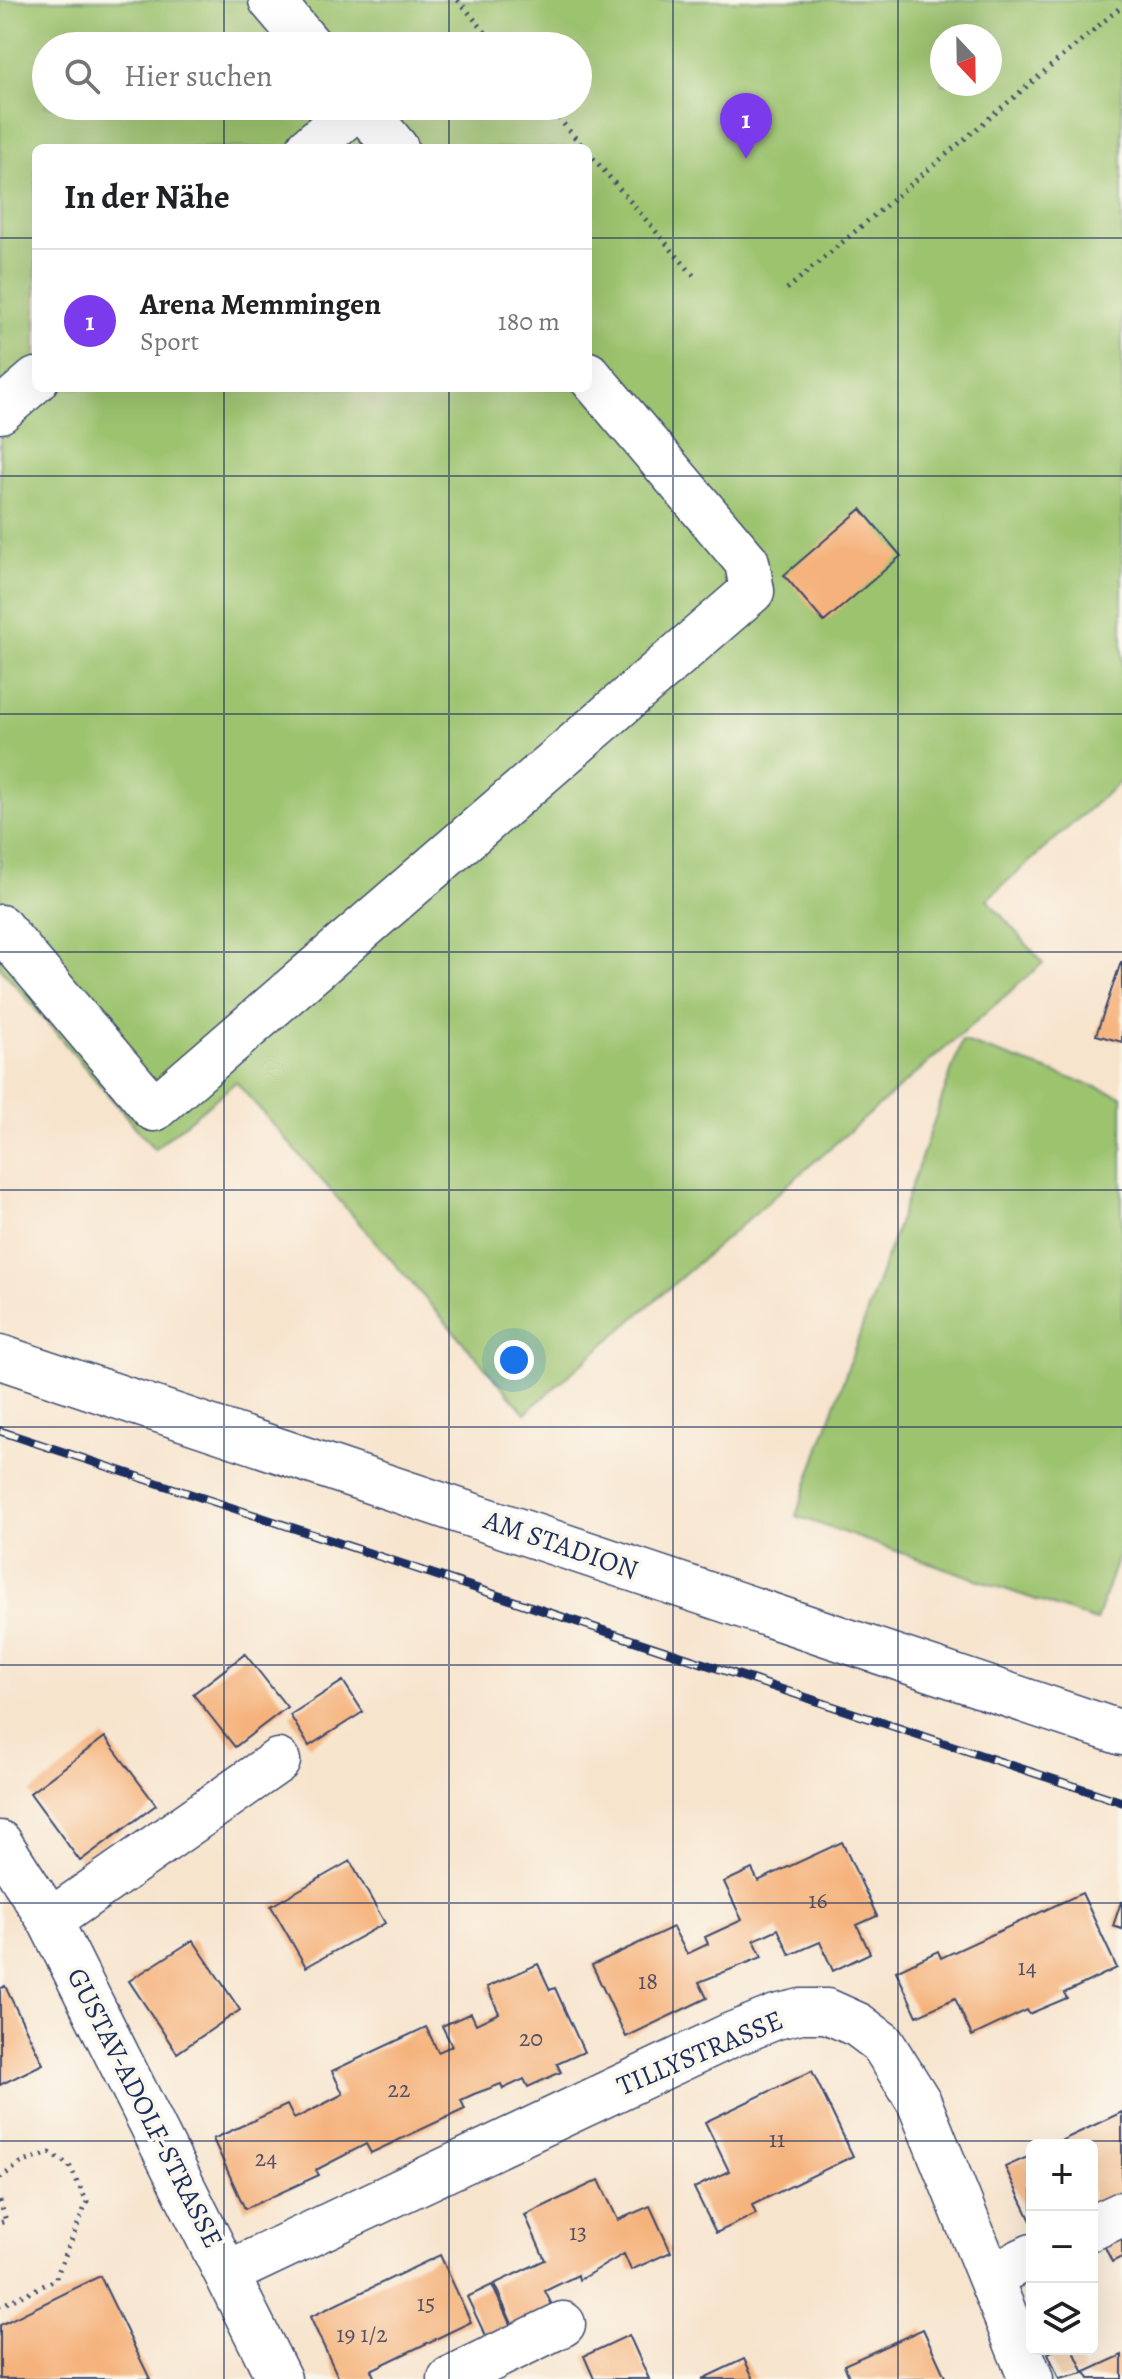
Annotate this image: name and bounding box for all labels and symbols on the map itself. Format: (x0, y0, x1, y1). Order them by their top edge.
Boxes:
north arrow (930, 24, 1002, 96)
pin: 1 (720, 93, 772, 159)
your location (494, 1340, 534, 1380)
street label: AM STADION (478, 1501, 643, 1589)
house number: 16 (808, 1884, 828, 1916)
house number: 14 (1017, 1951, 1037, 1983)
street label: GUSTAV-ADOLF-STRASSE (58, 1961, 232, 2255)
house number: 18 (638, 1965, 658, 1997)
street label: TILLYSTRASSE (611, 2001, 789, 2105)
house number: 20 (519, 2022, 543, 2054)
house number: 22 (388, 2073, 410, 2105)
house number: 11 (769, 2123, 785, 2155)
house number: 24 (255, 2142, 277, 2174)
house number: 13 (569, 2216, 587, 2248)
house number: 15 (417, 2287, 435, 2319)
house number: 19 1/2 (336, 2318, 388, 2350)

